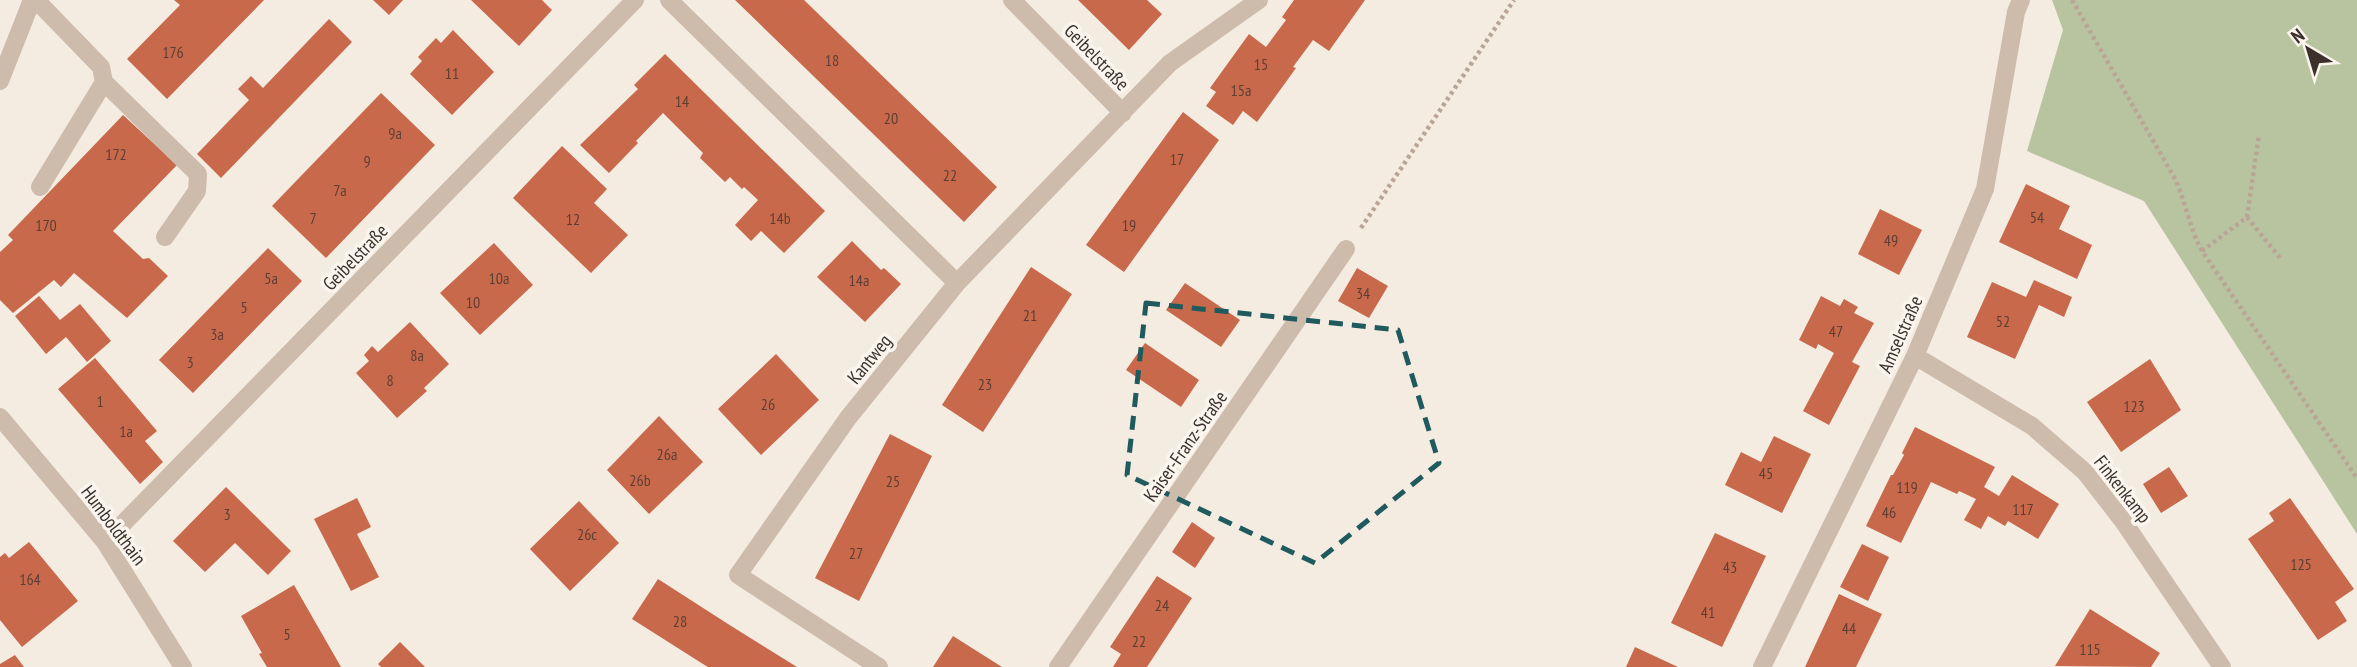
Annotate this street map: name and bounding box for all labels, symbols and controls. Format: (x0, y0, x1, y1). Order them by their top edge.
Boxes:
north arrow (2273, 14, 2343, 84)
street label: Geibelstraße (1059, 19, 1135, 95)
text: N (2286, 23, 2309, 48)
house number: 176 (162, 42, 184, 62)
house number: 18 (825, 50, 839, 70)
house number: 15 (1254, 54, 1268, 74)
house number: 11 (445, 63, 459, 83)
house number: 15a (1231, 80, 1251, 100)
house number: 14 (675, 91, 689, 111)
house number: 20 (884, 108, 898, 128)
house number: 9a (388, 123, 402, 143)
house number: 172 (105, 144, 127, 164)
house number: 17 (1170, 149, 1184, 169)
house number: 9 (363, 151, 371, 171)
house number: 22 (943, 165, 957, 185)
house number: 7a (333, 180, 347, 200)
house number: 54 (2030, 207, 2044, 227)
house number: 7 (309, 208, 317, 228)
house number: 14b (769, 208, 791, 228)
house number: 12 (566, 209, 580, 229)
house number: 170 (35, 215, 57, 235)
house number: 19 (1122, 215, 1136, 235)
street label: Geibelstraße (317, 219, 393, 295)
house number: 49 (1884, 230, 1898, 250)
house number: 5a (264, 268, 278, 288)
house number: 10a (489, 268, 509, 288)
house number: 14a (849, 270, 869, 290)
house number: 34 (1356, 283, 1370, 303)
house number: 10 (466, 292, 480, 312)
street label: Amselstraße (1872, 292, 1928, 376)
house number: 5 (240, 297, 248, 317)
house number: 21 (1023, 305, 1037, 325)
house number: 52 (1996, 311, 2010, 331)
house number: 47 (1829, 321, 1843, 341)
house number: 3a (210, 324, 224, 344)
street label: Kantweg (842, 329, 896, 389)
house number: 8a (410, 345, 424, 365)
house number: 3 (186, 352, 194, 372)
house number: 8 (386, 370, 394, 390)
house number: 23 (978, 374, 992, 394)
street label: Kaiser-Franz-Straße (1138, 386, 1232, 506)
house number: 1 (96, 391, 104, 411)
house number: 26 (761, 394, 775, 414)
house number: 123 (2123, 396, 2145, 416)
house number: 1a (119, 421, 133, 441)
house number: 26a (657, 444, 677, 464)
street label: Finkenkamp (2089, 450, 2157, 528)
house number: 45 (1759, 463, 1773, 483)
house number: 26b (629, 470, 651, 490)
house number: 25 (886, 471, 900, 491)
house number: 119 (1896, 477, 1918, 497)
street label: Humboldthain (76, 480, 152, 570)
house number: 117 (2012, 499, 2034, 519)
house number: 46 (1882, 502, 1896, 522)
house number: 3 (223, 504, 231, 524)
house number: 26c (577, 524, 597, 544)
house number: 27 (849, 543, 863, 563)
house number: 125 (2290, 554, 2312, 574)
house number: 43 (1723, 557, 1737, 577)
house number: 164 (19, 569, 41, 589)
house number: 24 (1155, 595, 1169, 615)
house number: 41 (1701, 602, 1715, 622)
house number: 28 (673, 611, 687, 631)
house number: 44 (1842, 618, 1856, 638)
house number: 5 (283, 624, 291, 644)
house number: 22 (1132, 631, 1146, 651)
house number: 115 (2079, 639, 2101, 659)

